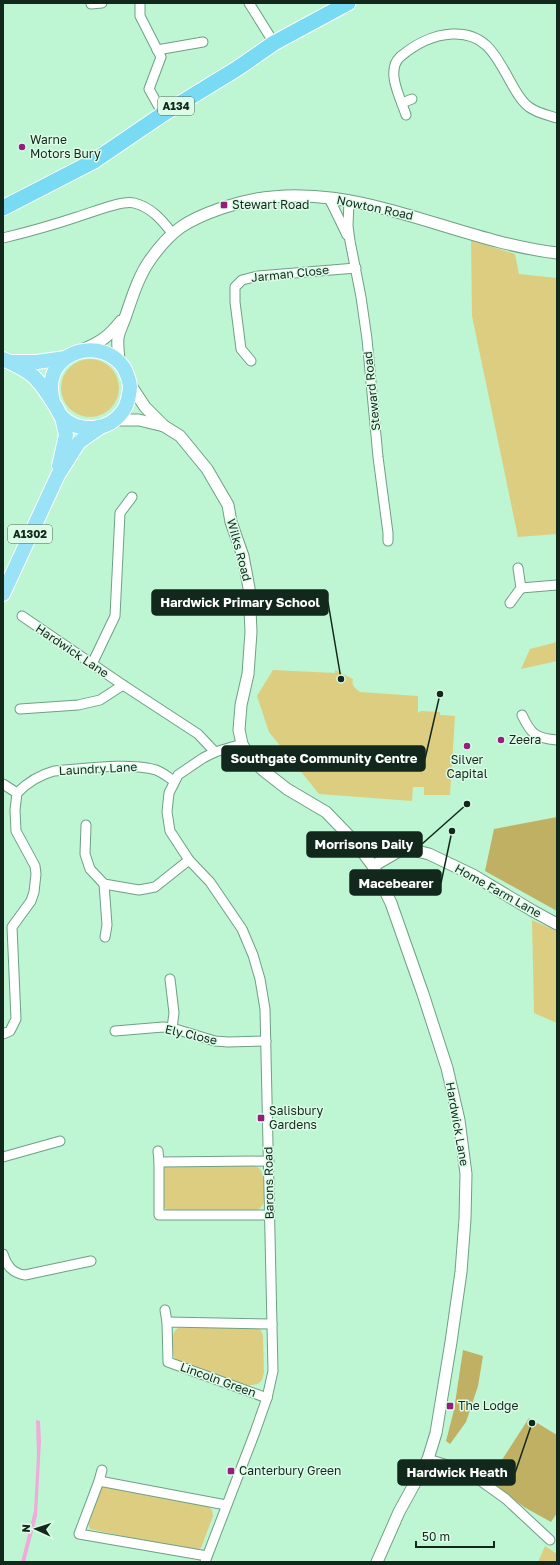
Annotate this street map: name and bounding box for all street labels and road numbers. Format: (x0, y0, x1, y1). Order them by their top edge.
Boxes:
road number: A134 (158, 97, 194, 115)
street label: Nowton Road (335, 192, 415, 223)
street label: Jarman Close (250, 262, 330, 285)
street label: Steward Road (360, 351, 383, 431)
street label: Wilks Road (224, 517, 255, 583)
road number: A1302 (8, 525, 52, 543)
street label: Hardwick Lane (33, 621, 112, 681)
street label: Laundry Lane (58, 759, 138, 778)
street label: Home Farm Lane (452, 860, 544, 921)
street label: Ely Close (164, 1021, 219, 1048)
street label: Hardwick Lane (443, 1081, 472, 1167)
street label: Barons Road (260, 1147, 277, 1220)
street label: Lincoln Green (178, 1359, 258, 1400)

